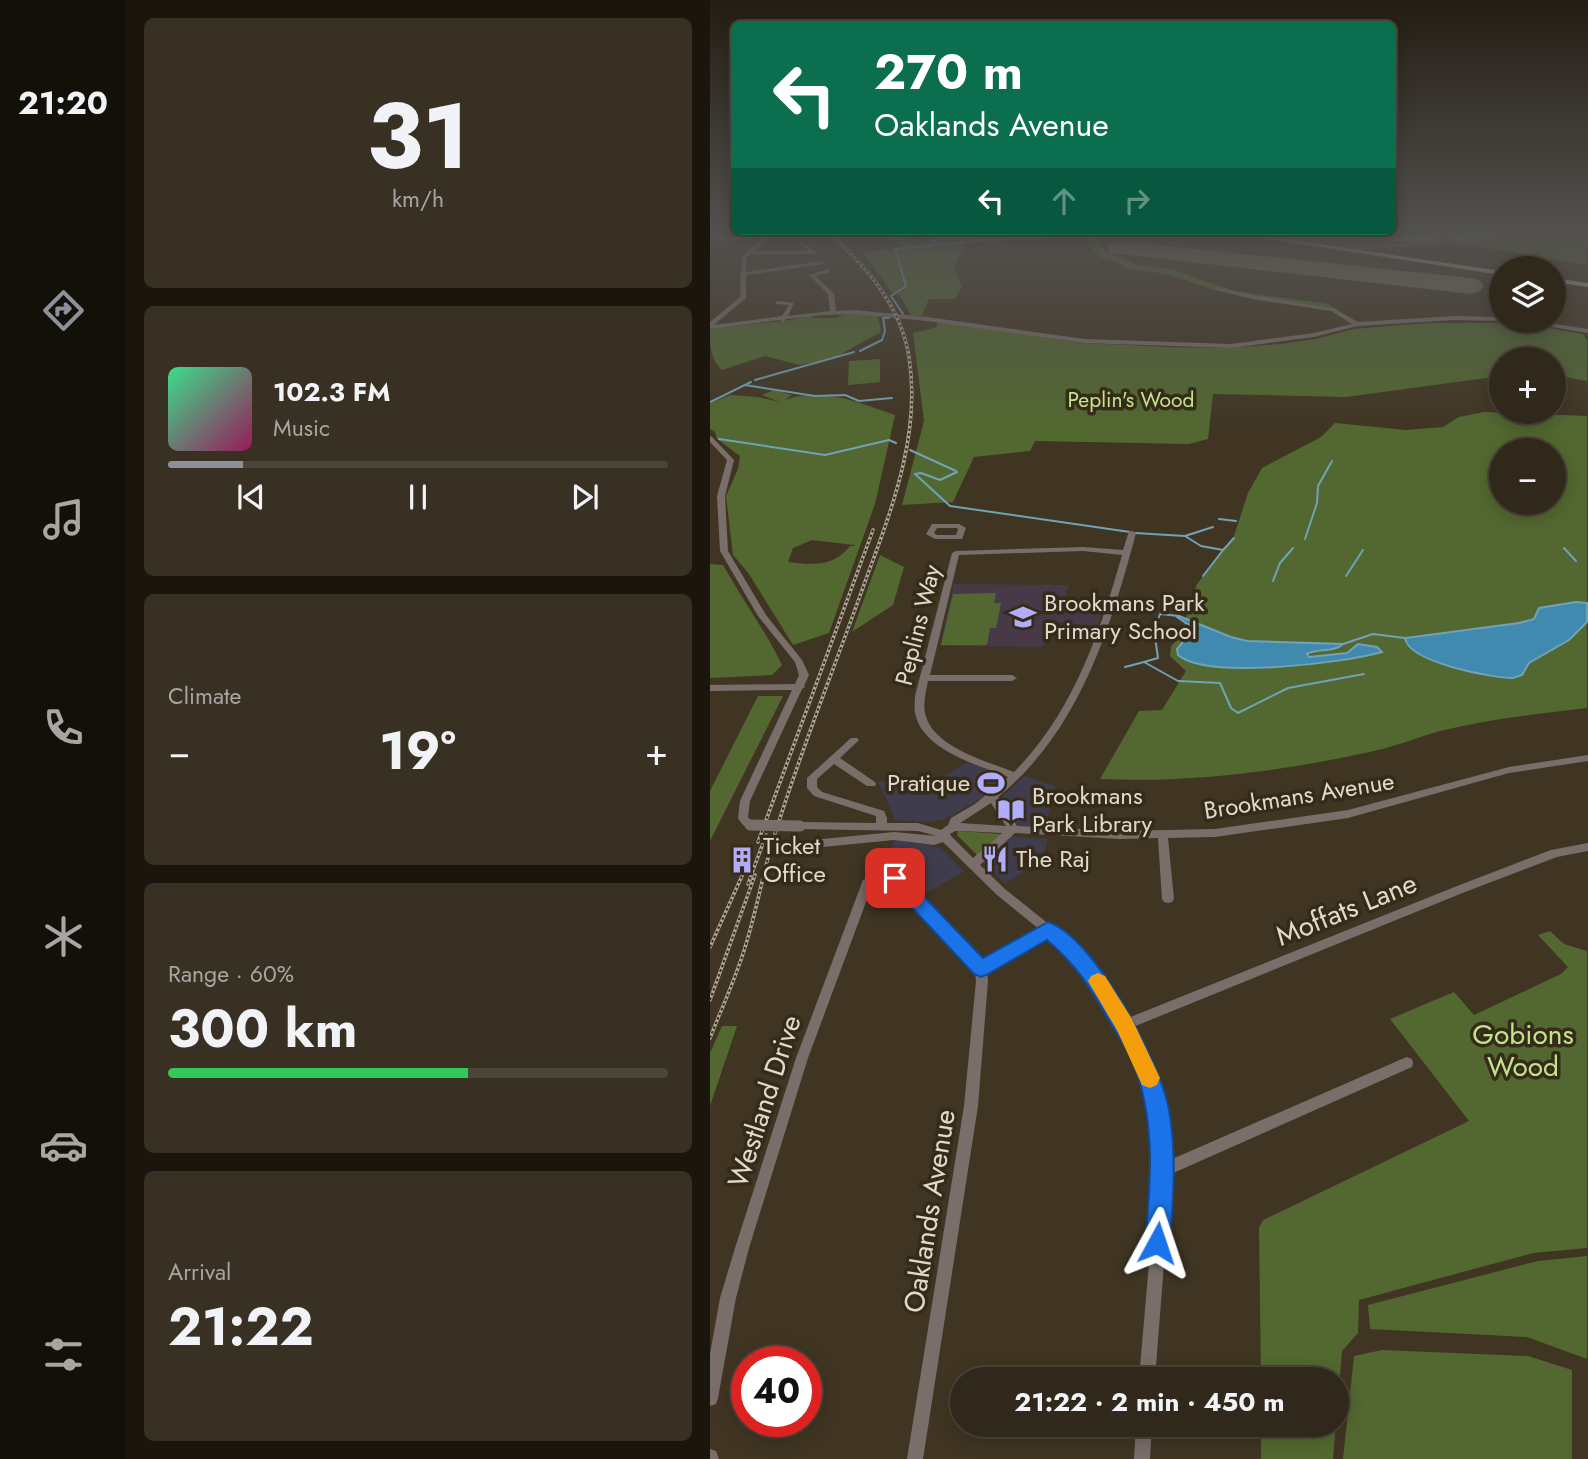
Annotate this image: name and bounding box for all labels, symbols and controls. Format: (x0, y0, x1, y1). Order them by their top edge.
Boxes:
text: 270 m (874, 37, 1023, 107)
icon: left (759, 49, 850, 140)
text: 31 (367, 71, 469, 202)
text: 21:20 (18, 80, 108, 126)
text: Oaklands Avenue (874, 102, 1109, 148)
text: km/h (392, 182, 444, 216)
icon: left (972, 182, 1010, 220)
icon: ahead (1045, 182, 1083, 220)
icon: right (1118, 182, 1156, 220)
map controls (1489, 256, 1566, 515)
button: layers (1489, 256, 1566, 333)
icon: directions (39, 286, 88, 335)
button: + (1489, 347, 1566, 424)
text: 102.3 FM (273, 373, 390, 411)
park label: Peplin's Wood (1067, 385, 1195, 415)
text: Music (273, 411, 330, 445)
button: − (1489, 438, 1566, 515)
icon: previous (232, 478, 270, 516)
icon: pause (399, 478, 437, 516)
icon: next (566, 478, 604, 516)
icon: music (39, 495, 88, 544)
street label: Peplins Way (886, 561, 949, 689)
place label: Brookmans Park Primary School (1044, 585, 1205, 648)
school or university icon: Brookmans Park Primary School (1008, 602, 1038, 632)
text: Climate (168, 679, 241, 713)
icon: phone (39, 703, 88, 752)
text: 19° (379, 713, 456, 789)
text: − (168, 724, 190, 779)
text: + (645, 724, 668, 779)
street label: Brookmans Avenue (1201, 763, 1397, 828)
place label: Pratique (887, 765, 970, 800)
sports icon: Pratique (976, 768, 1006, 798)
place label: Brookmans Park Library (1032, 778, 1152, 841)
library icon: Brookmans Park Library (996, 795, 1026, 825)
place label: Ticket Office (763, 828, 826, 891)
place label: The Raj (1016, 841, 1090, 876)
restaurant icon: The Raj (980, 844, 1010, 874)
building icon: Ticket Office (727, 845, 757, 875)
pin (865, 848, 925, 908)
icon: arrive (876, 859, 914, 897)
street label: Moffats Lane (1269, 863, 1423, 956)
icon: climate (39, 912, 88, 961)
text: Range · 60% (168, 957, 294, 991)
text: 300 km (168, 991, 357, 1067)
street label: Westland Drive (717, 1010, 812, 1193)
park label: Gobions Wood (1472, 1014, 1574, 1087)
street label: Oaklands Avenue (893, 1106, 966, 1316)
icon: car (39, 1121, 88, 1170)
position arrow (1120, 1206, 1194, 1280)
text: Arrival (168, 1255, 231, 1289)
text: 21:22 (168, 1289, 314, 1365)
icon: filters (39, 1330, 88, 1379)
speed limit sign: 40 (731, 1346, 822, 1437)
text: 21:22 · 2 min · 450 m (1014, 1383, 1285, 1421)

